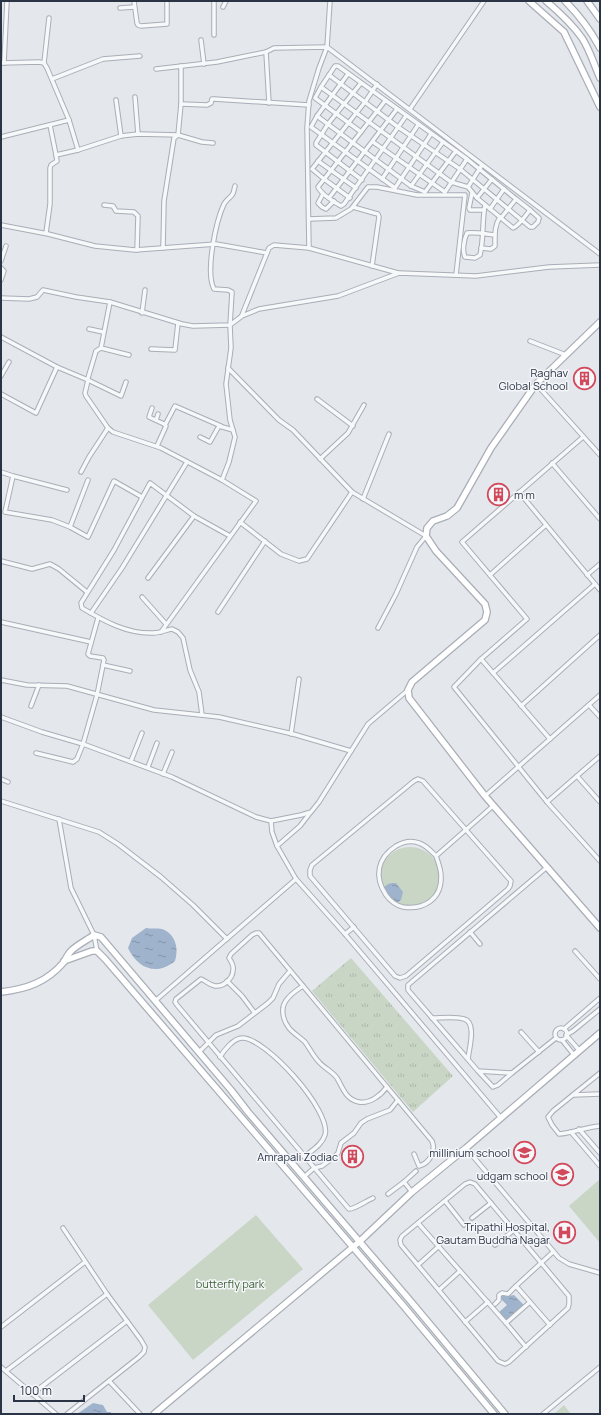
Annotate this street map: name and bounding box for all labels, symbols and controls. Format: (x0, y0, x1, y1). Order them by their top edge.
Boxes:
place label: Raghav Global School (499, 365, 568, 393)
building icon: Raghav Global School (571, 365, 597, 391)
building icon: m m (485, 481, 511, 507)
place label: m m (514, 487, 535, 502)
school or university icon: millinium school (512, 1139, 538, 1165)
building icon: Amrapali Zodiac (340, 1143, 366, 1169)
place label: millinium school (429, 1145, 510, 1160)
place label: Amrapali Zodiac (257, 1149, 338, 1164)
school or university icon: udgam school (550, 1162, 576, 1188)
place label: udgam school (477, 1168, 548, 1183)
place label: Tripathi Hospital, Gautam Buddha Nagar (436, 1219, 550, 1247)
hospital icon: Tripathi Hospital, Gautam Buddha Nagar (552, 1219, 578, 1245)
park label: butterfly park (196, 1276, 265, 1291)
scale bar (14, 1377, 84, 1403)
text: 100 m (20, 1382, 52, 1399)

